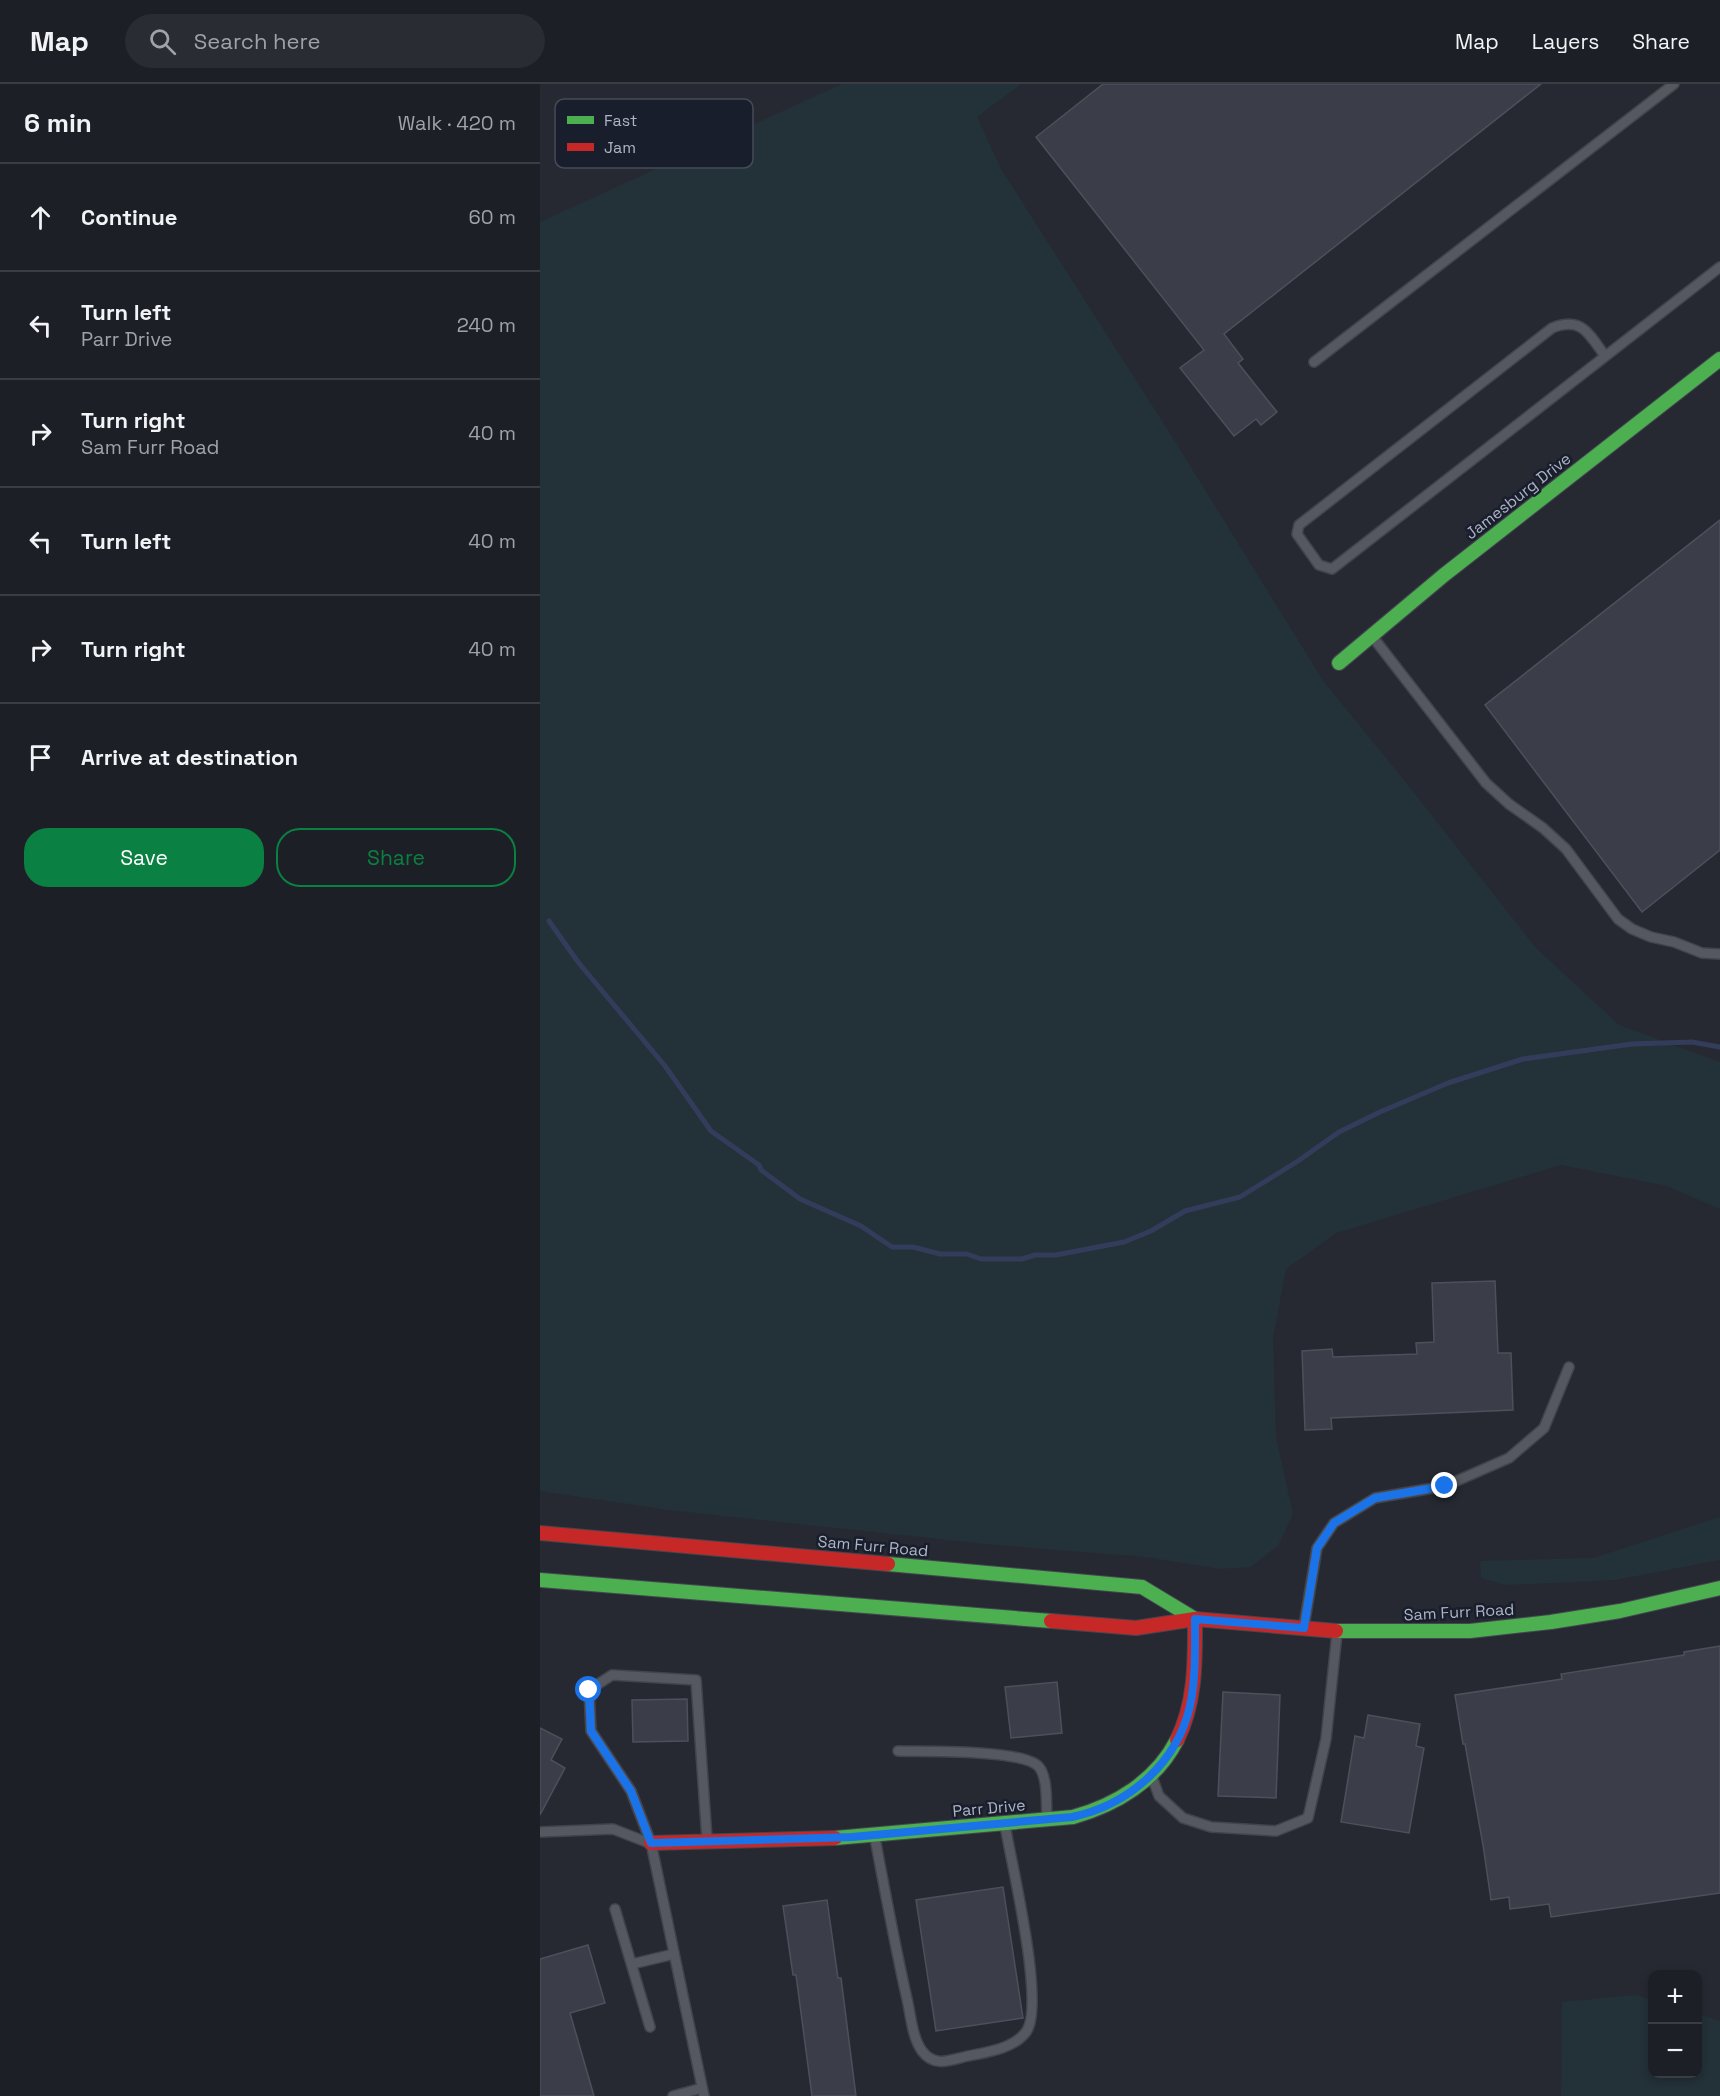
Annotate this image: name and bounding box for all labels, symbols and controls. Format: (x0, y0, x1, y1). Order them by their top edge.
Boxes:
search box (125, 14, 545, 68)
text: Map (30, 23, 89, 59)
icon: search (146, 25, 179, 58)
text: Search here (194, 27, 321, 55)
text: Map (1455, 28, 1499, 55)
text: Layers (1532, 28, 1599, 55)
text: Share (1632, 28, 1690, 55)
legend (555, 99, 753, 168)
text: 6 min (24, 106, 92, 140)
text: Walk · 420 m (398, 110, 516, 136)
text: Fast (604, 110, 637, 131)
text: Jam (604, 137, 636, 158)
icon: ahead (24, 201, 57, 234)
text: Continue (81, 203, 177, 231)
text: 60 m (469, 204, 516, 230)
text: Turn left (81, 298, 171, 326)
icon: left (24, 309, 57, 342)
text: 240 m (457, 312, 516, 338)
text: Parr Drive (81, 326, 172, 352)
text: Turn right (81, 406, 186, 434)
icon: right (24, 417, 57, 450)
text: 40 m (468, 420, 516, 446)
text: Sam Furr Road (81, 434, 219, 460)
street label: Jamesburg Drive (1461, 448, 1575, 544)
icon: left (24, 525, 57, 558)
text: Turn left (81, 527, 171, 555)
text: 40 m (468, 528, 516, 554)
icon: right (24, 633, 57, 666)
text: Turn right (81, 635, 186, 663)
text: 40 m (468, 636, 516, 662)
icon: arrive (24, 741, 57, 774)
text: Arrive at destination (81, 743, 298, 771)
button: Save (24, 828, 264, 887)
button: Share (276, 828, 516, 887)
route end (1431, 1472, 1457, 1498)
street label: Sam Furr Road (817, 1531, 929, 1561)
street label: Sam Furr Road (1403, 1599, 1515, 1625)
route start (575, 1676, 601, 1702)
street label: Parr Drive (952, 1794, 1026, 1822)
map controls (1648, 1970, 1702, 2078)
button: + (1648, 1970, 1702, 2024)
button: − (1648, 2024, 1702, 2078)

